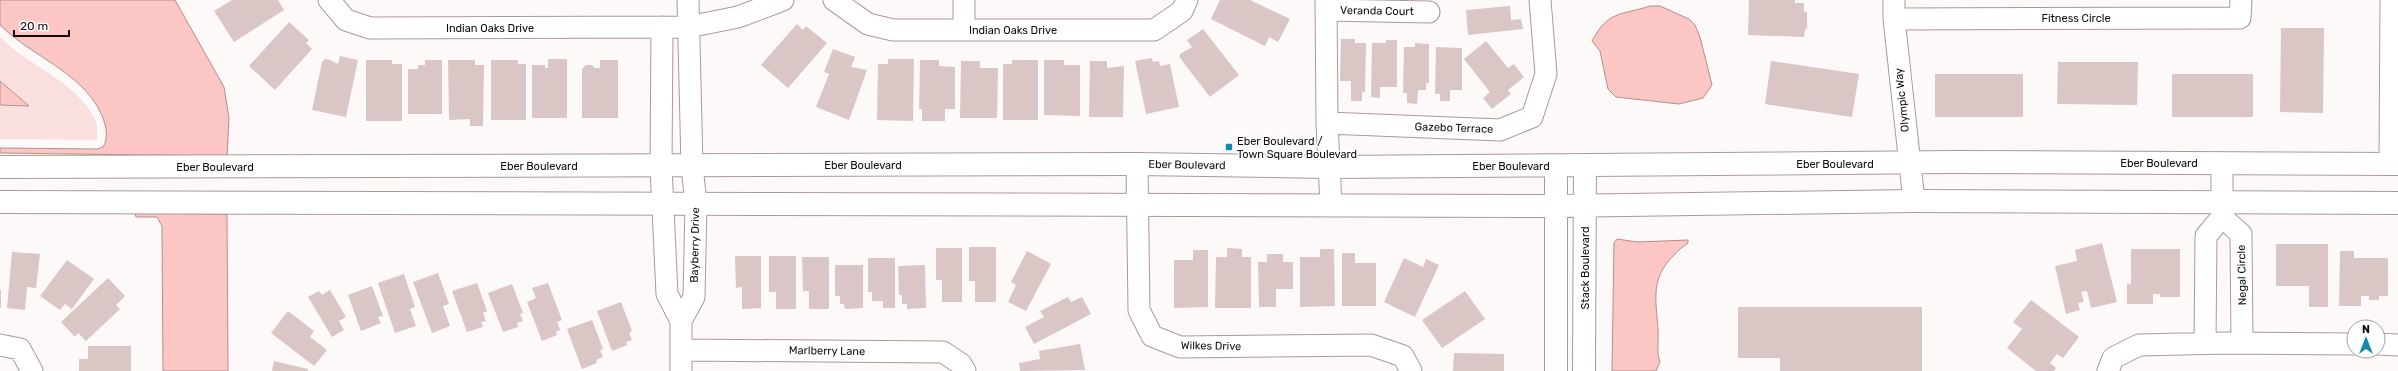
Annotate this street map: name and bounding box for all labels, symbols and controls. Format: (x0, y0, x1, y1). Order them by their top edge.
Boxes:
street label: Veranda Court (1340, 4, 1415, 18)
scale bar (14, 12, 69, 38)
street label: Fitness Circle (2041, 12, 2111, 25)
text: 20 m (20, 19, 48, 33)
street label: Indian Oaks Drive (446, 22, 534, 35)
street label: Indian Oaks Drive (969, 24, 1057, 37)
street label: Olympic Way (1892, 67, 1912, 133)
street label: Gazebo Terrace (1415, 120, 1493, 136)
place label: Eber Boulevard / Town Square Boulevard (1237, 135, 1357, 161)
marker: Eber Boulevard / Town Square Boulevard (1224, 142, 1234, 152)
street label: Eber Boulevard (2120, 157, 2198, 170)
street label: Eber Boulevard (1148, 158, 1226, 172)
street label: Eber Boulevard (1796, 158, 1874, 171)
street label: Eber Boulevard (824, 159, 902, 172)
street label: Eber Boulevard (500, 160, 578, 173)
street label: Eber Boulevard (1472, 160, 1550, 173)
street label: Eber Boulevard (176, 161, 254, 174)
street label: Bayberry Drive (688, 207, 702, 283)
street label: Stack Boulevard (1579, 226, 1592, 310)
street label: Negal Circle (2235, 245, 2249, 305)
north arrow (2346, 319, 2386, 359)
text: N (2362, 323, 2370, 336)
street label: Wilkes Drive (1181, 339, 1241, 353)
street label: Marlberry Lane (789, 344, 865, 358)

